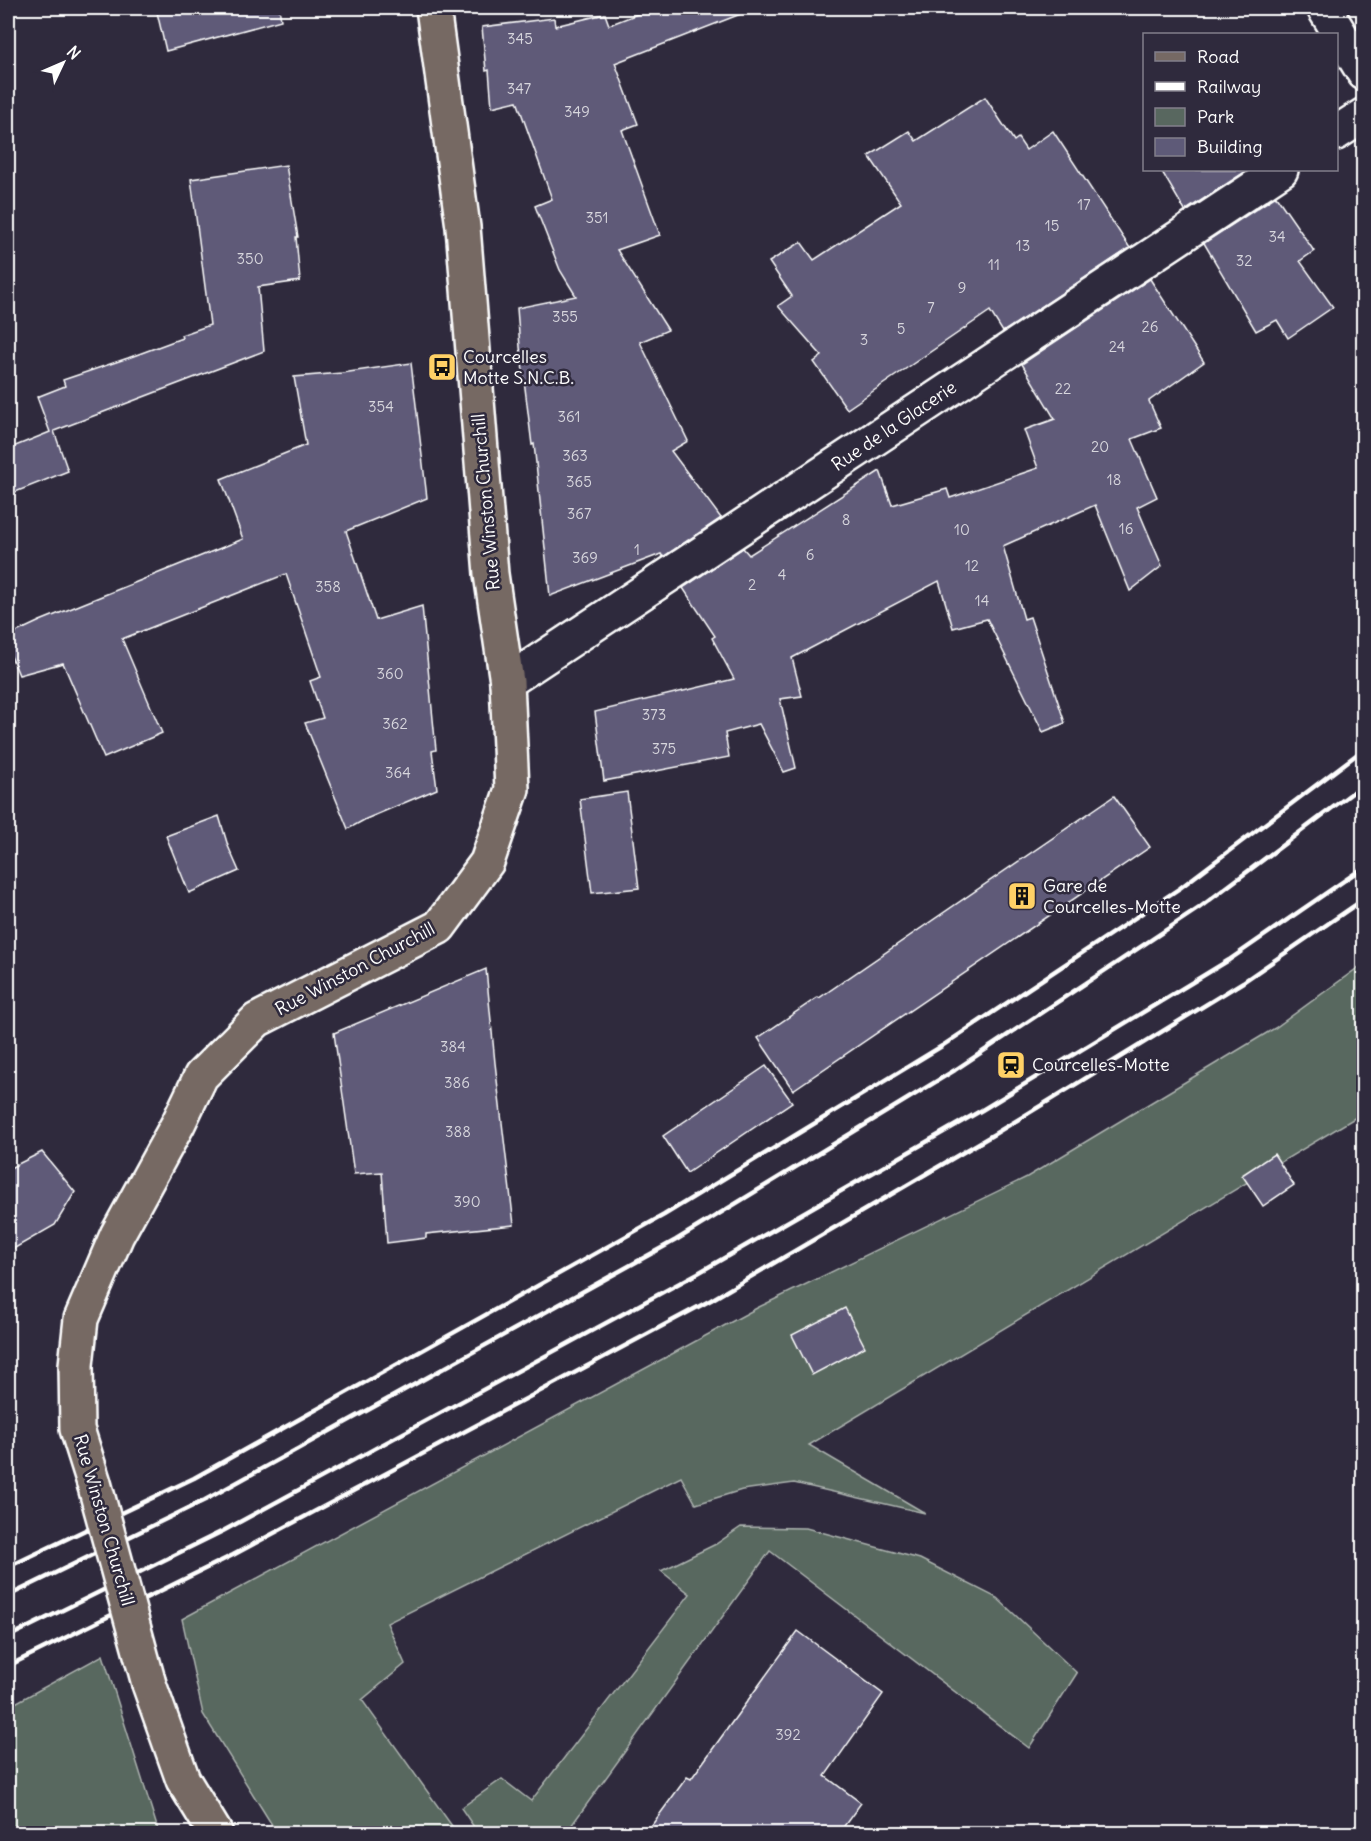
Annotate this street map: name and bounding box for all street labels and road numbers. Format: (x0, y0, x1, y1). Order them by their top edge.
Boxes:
street label: Rue de la Glacerie (827, 375, 961, 476)
street label: Rue Winston Churchill (466, 413, 505, 591)
street label: Rue Winston Churchill (271, 917, 438, 1020)
street label: Rue Winston Churchill (69, 1432, 140, 1608)

